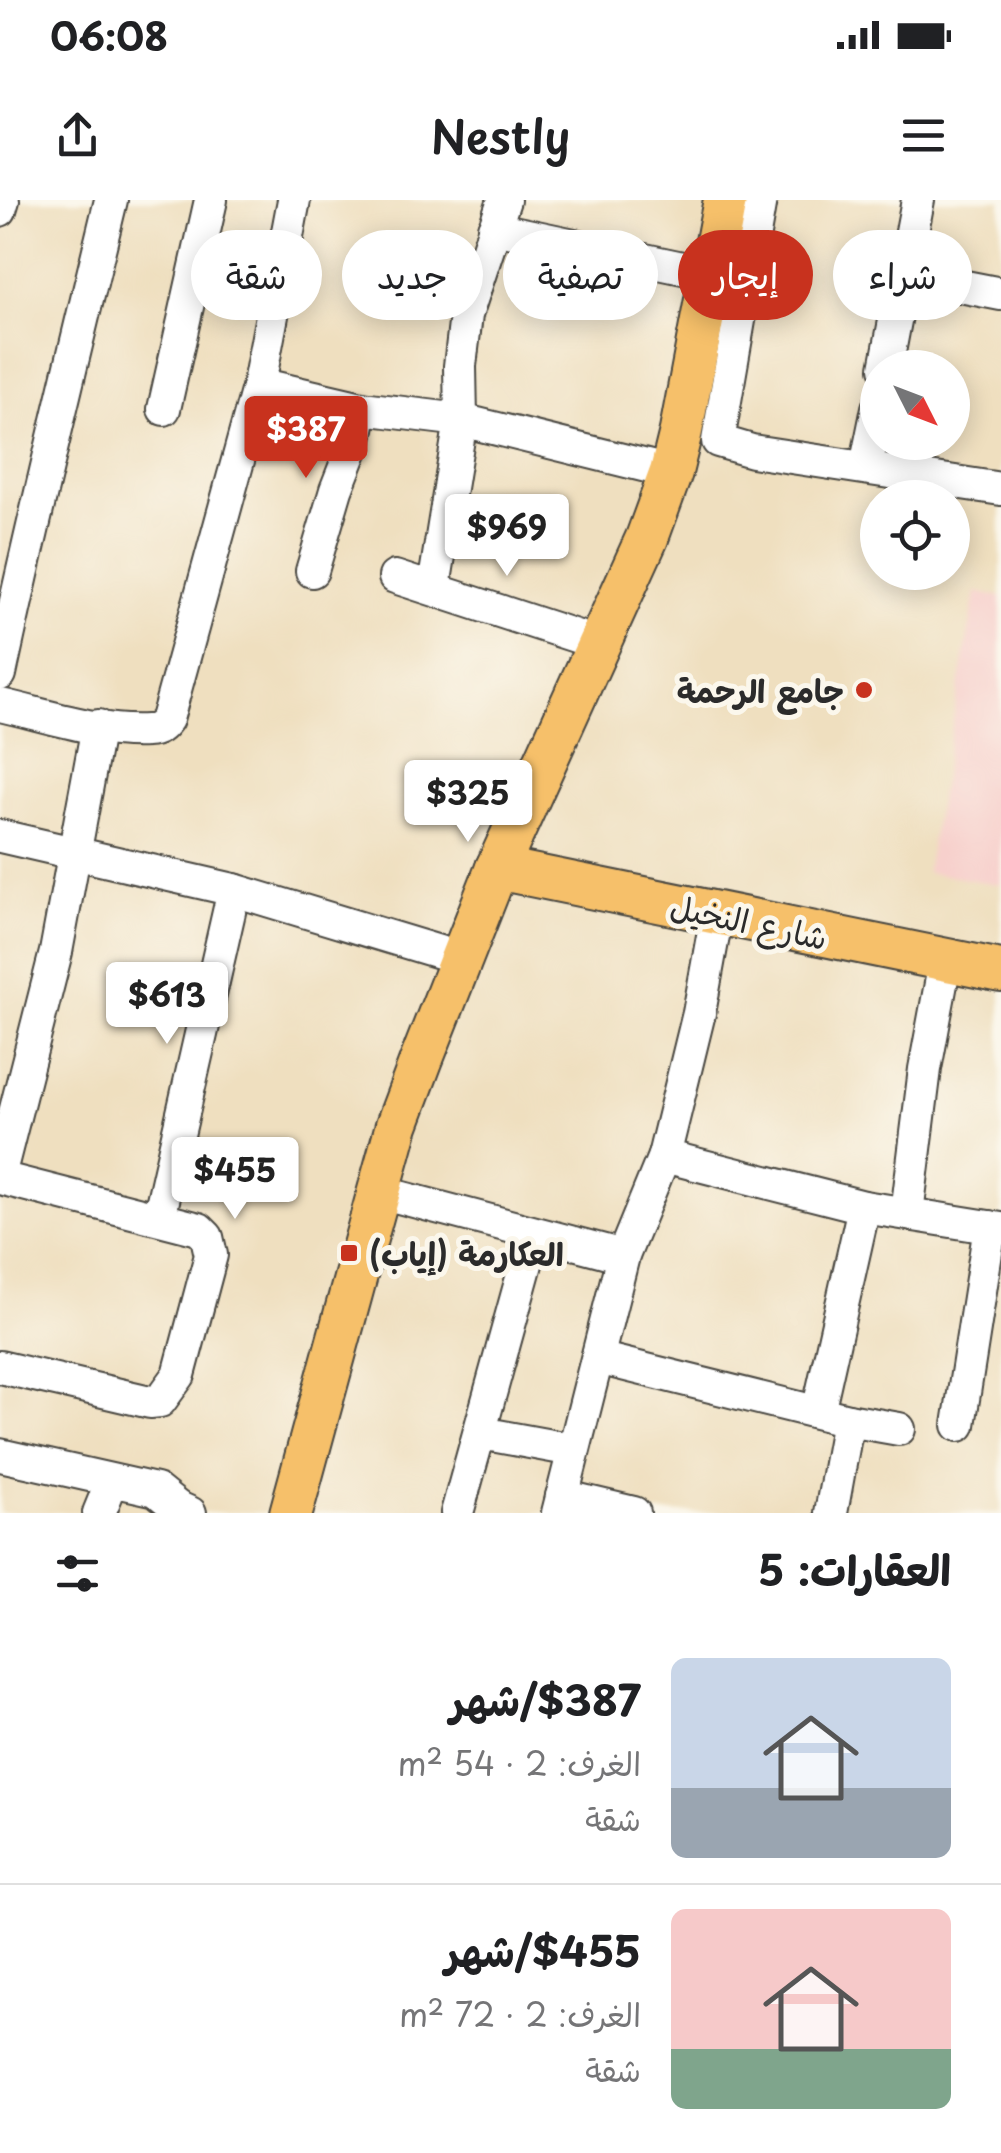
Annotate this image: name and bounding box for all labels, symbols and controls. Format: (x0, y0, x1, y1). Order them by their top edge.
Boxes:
text: 06:08 (50, 7, 168, 64)
text: Nestly (431, 101, 570, 169)
icon: share (50, 108, 105, 163)
icon: menu (896, 108, 951, 163)
chip: شقة (191, 230, 322, 320)
chip: جديد (342, 230, 483, 320)
chip: تصفية (503, 230, 658, 320)
chip: إيجار (678, 230, 813, 320)
chip: شراء (833, 230, 972, 320)
north arrow (860, 350, 970, 460)
map controls (860, 350, 970, 590)
pin: $387 (247, 396, 365, 481)
text: $387 (267, 404, 345, 452)
button: locate (860, 480, 970, 590)
pin: $969 (448, 494, 566, 579)
text: $969 (467, 502, 547, 550)
place label: جامع الرحمة (677, 666, 844, 715)
marker: جامع الرحمة (853, 679, 875, 701)
pin: $325 (409, 760, 527, 845)
text: $325 (426, 768, 510, 816)
street label: شارع النخيل (666, 881, 832, 962)
pin: $613 (108, 962, 226, 1047)
text: $613 (128, 970, 206, 1018)
pin: $455 (176, 1137, 294, 1222)
text: $455 (194, 1145, 276, 1193)
place label: العكارمة (إياب) (369, 1229, 564, 1277)
marker: العكارمة (إياب) (338, 1242, 360, 1264)
text: العقارات: 5 (758, 1537, 951, 1600)
icon: filters (50, 1546, 105, 1601)
text: $387/شهر (450, 1667, 641, 1730)
icon: home (751, 1698, 871, 1818)
text: الغرف: 2 · 54 m² (397, 1739, 641, 1787)
text: شقة (585, 1794, 641, 1842)
text: $455/شهر (445, 1918, 641, 1981)
icon: home (751, 1949, 871, 2069)
text: الغرف: 2 · 72 m² (399, 1990, 641, 2038)
text: شقة (585, 2045, 641, 2093)

